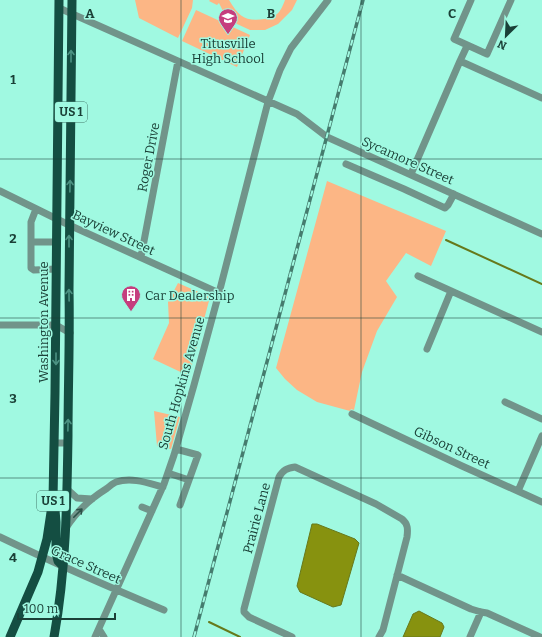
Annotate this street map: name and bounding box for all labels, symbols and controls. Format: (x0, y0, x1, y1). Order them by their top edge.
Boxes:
text: A (85, 6, 95, 21)
text: B (267, 6, 275, 21)
text: C (448, 6, 456, 21)
school or university icon: Titusville High School (217, 7, 239, 35)
north arrow (486, 16, 526, 56)
place label: Titusville High School (192, 36, 265, 66)
text: N (495, 37, 509, 52)
one-way arrow (67, 50, 75, 63)
text: 1 (10, 72, 16, 87)
road number: US 1 (55, 102, 87, 122)
street label: Roger Drive (134, 121, 163, 193)
street label: Sycamore Street (359, 133, 456, 188)
one-way arrow (66, 180, 74, 193)
street label: Bayview Street (70, 207, 158, 258)
text: 2 (9, 231, 17, 246)
one-way arrow (65, 235, 73, 248)
street label: Washington Avenue (36, 261, 51, 383)
building icon: Car Dealership (120, 284, 142, 312)
place label: Car Dealership (145, 288, 235, 303)
one-way arrow (65, 289, 73, 302)
street label: South Hopkins Avenue (155, 315, 208, 451)
one-way arrow (52, 352, 59, 365)
text: 3 (9, 391, 17, 406)
one-way arrow (64, 419, 72, 432)
street label: Gibson Street (411, 423, 492, 472)
street label: Prairie Lane (240, 481, 273, 555)
road number: US 1 (37, 491, 69, 511)
one-way arrow (73, 508, 83, 518)
street label: Grace Street (49, 542, 123, 587)
text: 4 (9, 550, 17, 565)
scale bar (18, 595, 115, 621)
text: 100 m (24, 602, 59, 616)

